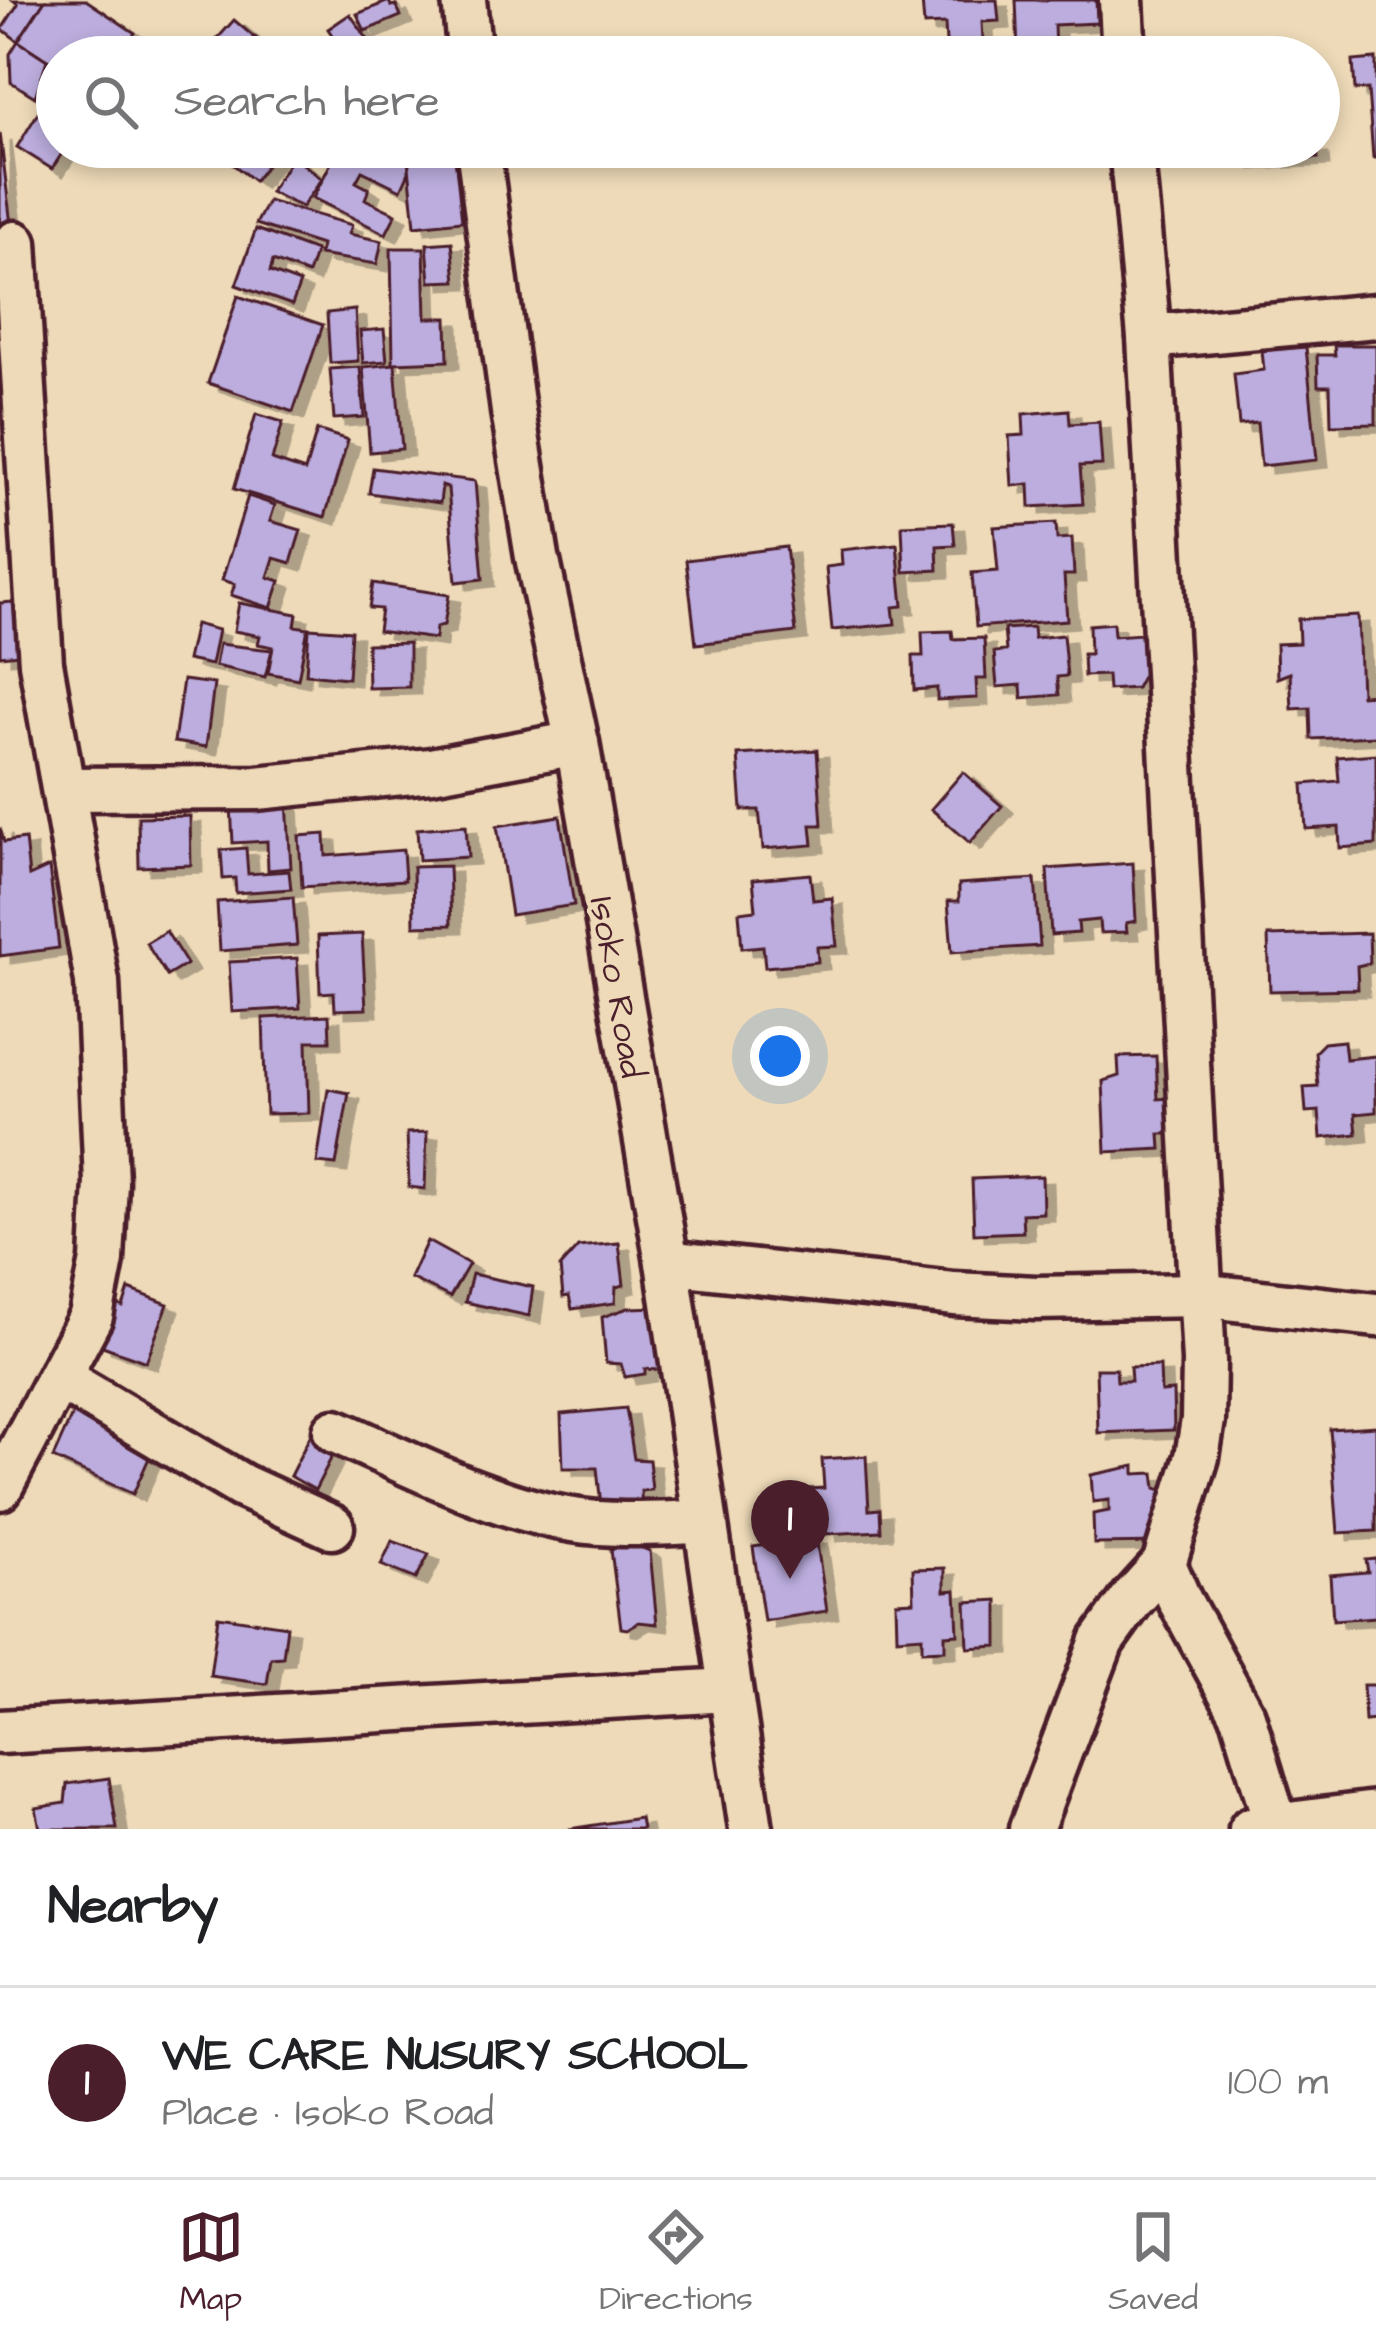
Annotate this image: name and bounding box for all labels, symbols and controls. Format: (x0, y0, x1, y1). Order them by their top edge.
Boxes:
search box (36, 36, 1340, 168)
icon: search (78, 69, 144, 135)
text: Search here (174, 71, 440, 133)
street label: Isoko Road (576, 893, 658, 1082)
your location (750, 1026, 810, 1086)
pin: 1 (751, 1480, 829, 1579)
text: Nearby (48, 1872, 218, 1943)
text: WE CARE NUSURY SCHOOL (162, 2025, 748, 2087)
text: 1 (85, 2056, 90, 2110)
text: 100 m (1228, 2056, 1328, 2110)
text: Place · Isoko Road (162, 2087, 494, 2141)
tab: Map (178, 2204, 244, 2322)
tab: Directions (599, 2204, 753, 2322)
tab: Saved (1108, 2204, 1198, 2322)

